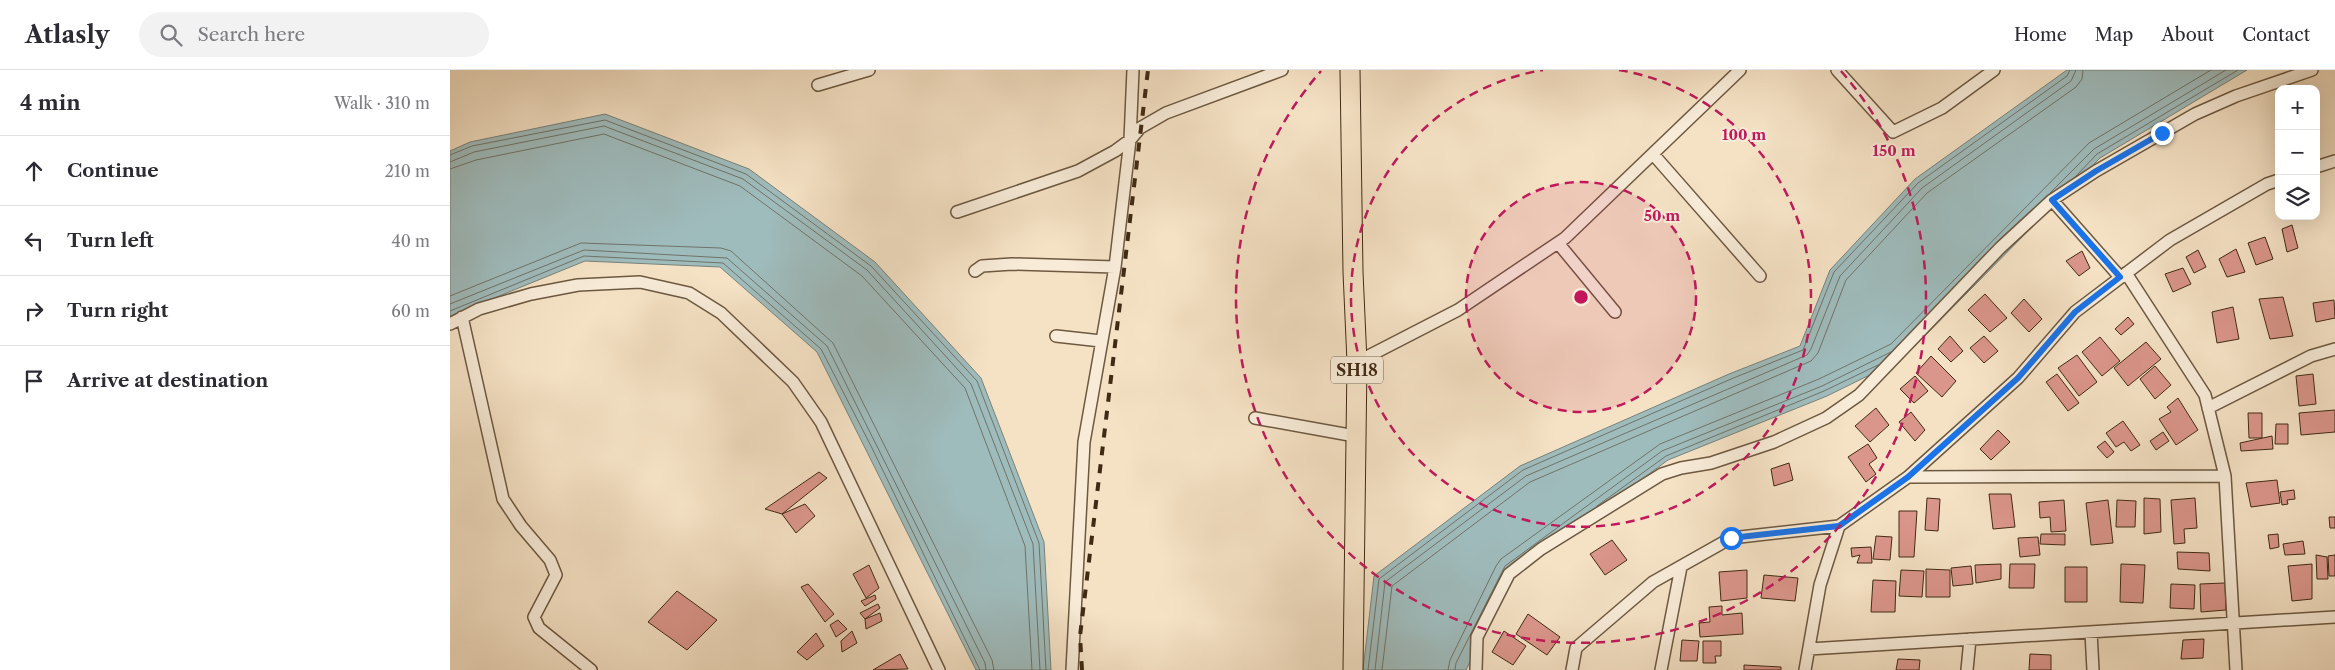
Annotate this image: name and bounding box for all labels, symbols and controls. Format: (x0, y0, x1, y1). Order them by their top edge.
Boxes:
search box (139, 12, 489, 57)
text: Atlasly (25, 20, 109, 49)
icon: search (157, 21, 185, 49)
text: Search here (197, 23, 305, 46)
text: Home (2014, 24, 2067, 46)
text: Map (2095, 24, 2133, 46)
text: About (2161, 24, 2214, 46)
text: Contact (2242, 24, 2310, 46)
map controls (2275, 85, 2320, 220)
button: + (2275, 85, 2320, 130)
text: 4 min (20, 90, 81, 115)
text: Walk · 310 m (334, 93, 430, 113)
route end (2151, 122, 2174, 145)
text: 100 m (1722, 125, 1766, 144)
button: − (2275, 130, 2320, 175)
text: 150 m (1872, 141, 1916, 160)
icon: ahead (20, 157, 48, 185)
text: Continue (67, 159, 159, 182)
text: 210 m (385, 161, 430, 181)
button: layers (2275, 175, 2320, 220)
text: 50 m (1644, 206, 1680, 225)
icon: left (20, 227, 48, 255)
text: Turn left (67, 229, 154, 252)
text: 40 m (391, 231, 430, 251)
centre of rings (1572, 288, 1590, 306)
icon: right (20, 297, 48, 325)
text: Turn right (67, 299, 168, 322)
text: 60 m (391, 301, 430, 321)
road number: SH18 (1331, 356, 1383, 384)
icon: arrive (20, 367, 48, 395)
text: Arrive at destination (67, 369, 268, 392)
route start (1720, 527, 1743, 550)

